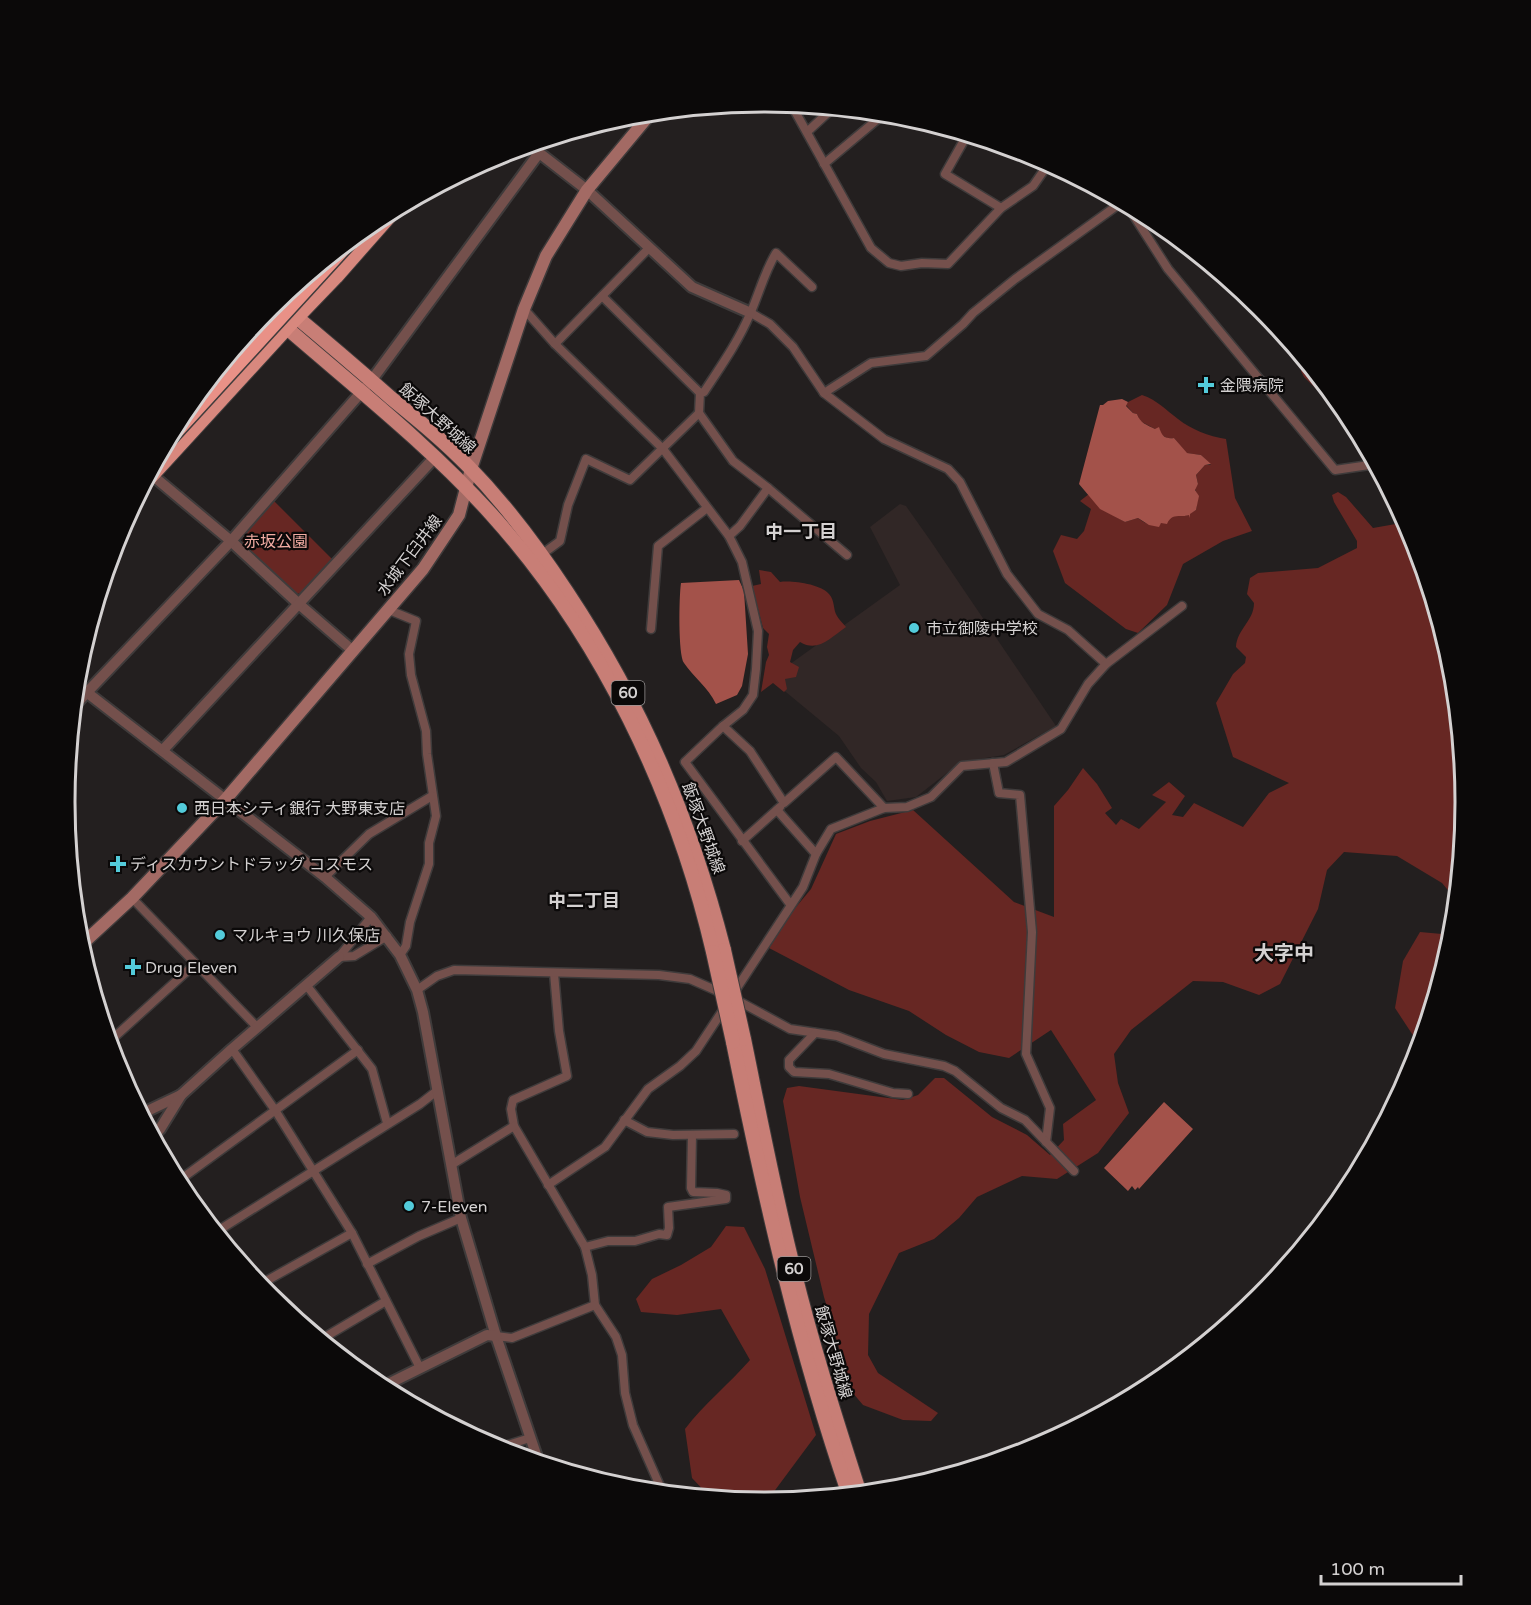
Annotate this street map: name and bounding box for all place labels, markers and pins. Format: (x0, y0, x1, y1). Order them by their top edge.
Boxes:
marker: 金隈病院 (1197, 376, 1215, 394)
place label: 金隈病院 (1220, 376, 1284, 396)
place label: 市立御陵中学校 (926, 619, 1038, 639)
marker: 市立御陵中学校 (907, 621, 921, 635)
place label: 西日本シティ銀行 大野東支店 (194, 799, 405, 819)
marker: 西日本シティ銀行 大野東支店 (175, 801, 189, 815)
place label: ディスカウントドラッグ コスモス (130, 855, 373, 875)
marker: ディスカウントドラッグ コスモス (111, 857, 125, 871)
place label: マルキョウ 川久保店 (232, 926, 380, 946)
marker: マルキョウ 川久保店 (213, 928, 227, 942)
place label: Drug Eleven (145, 958, 237, 978)
marker: Drug Eleven (126, 960, 140, 974)
place label: 7-Eleven (421, 1197, 488, 1217)
marker: 7-Eleven (402, 1199, 416, 1213)

